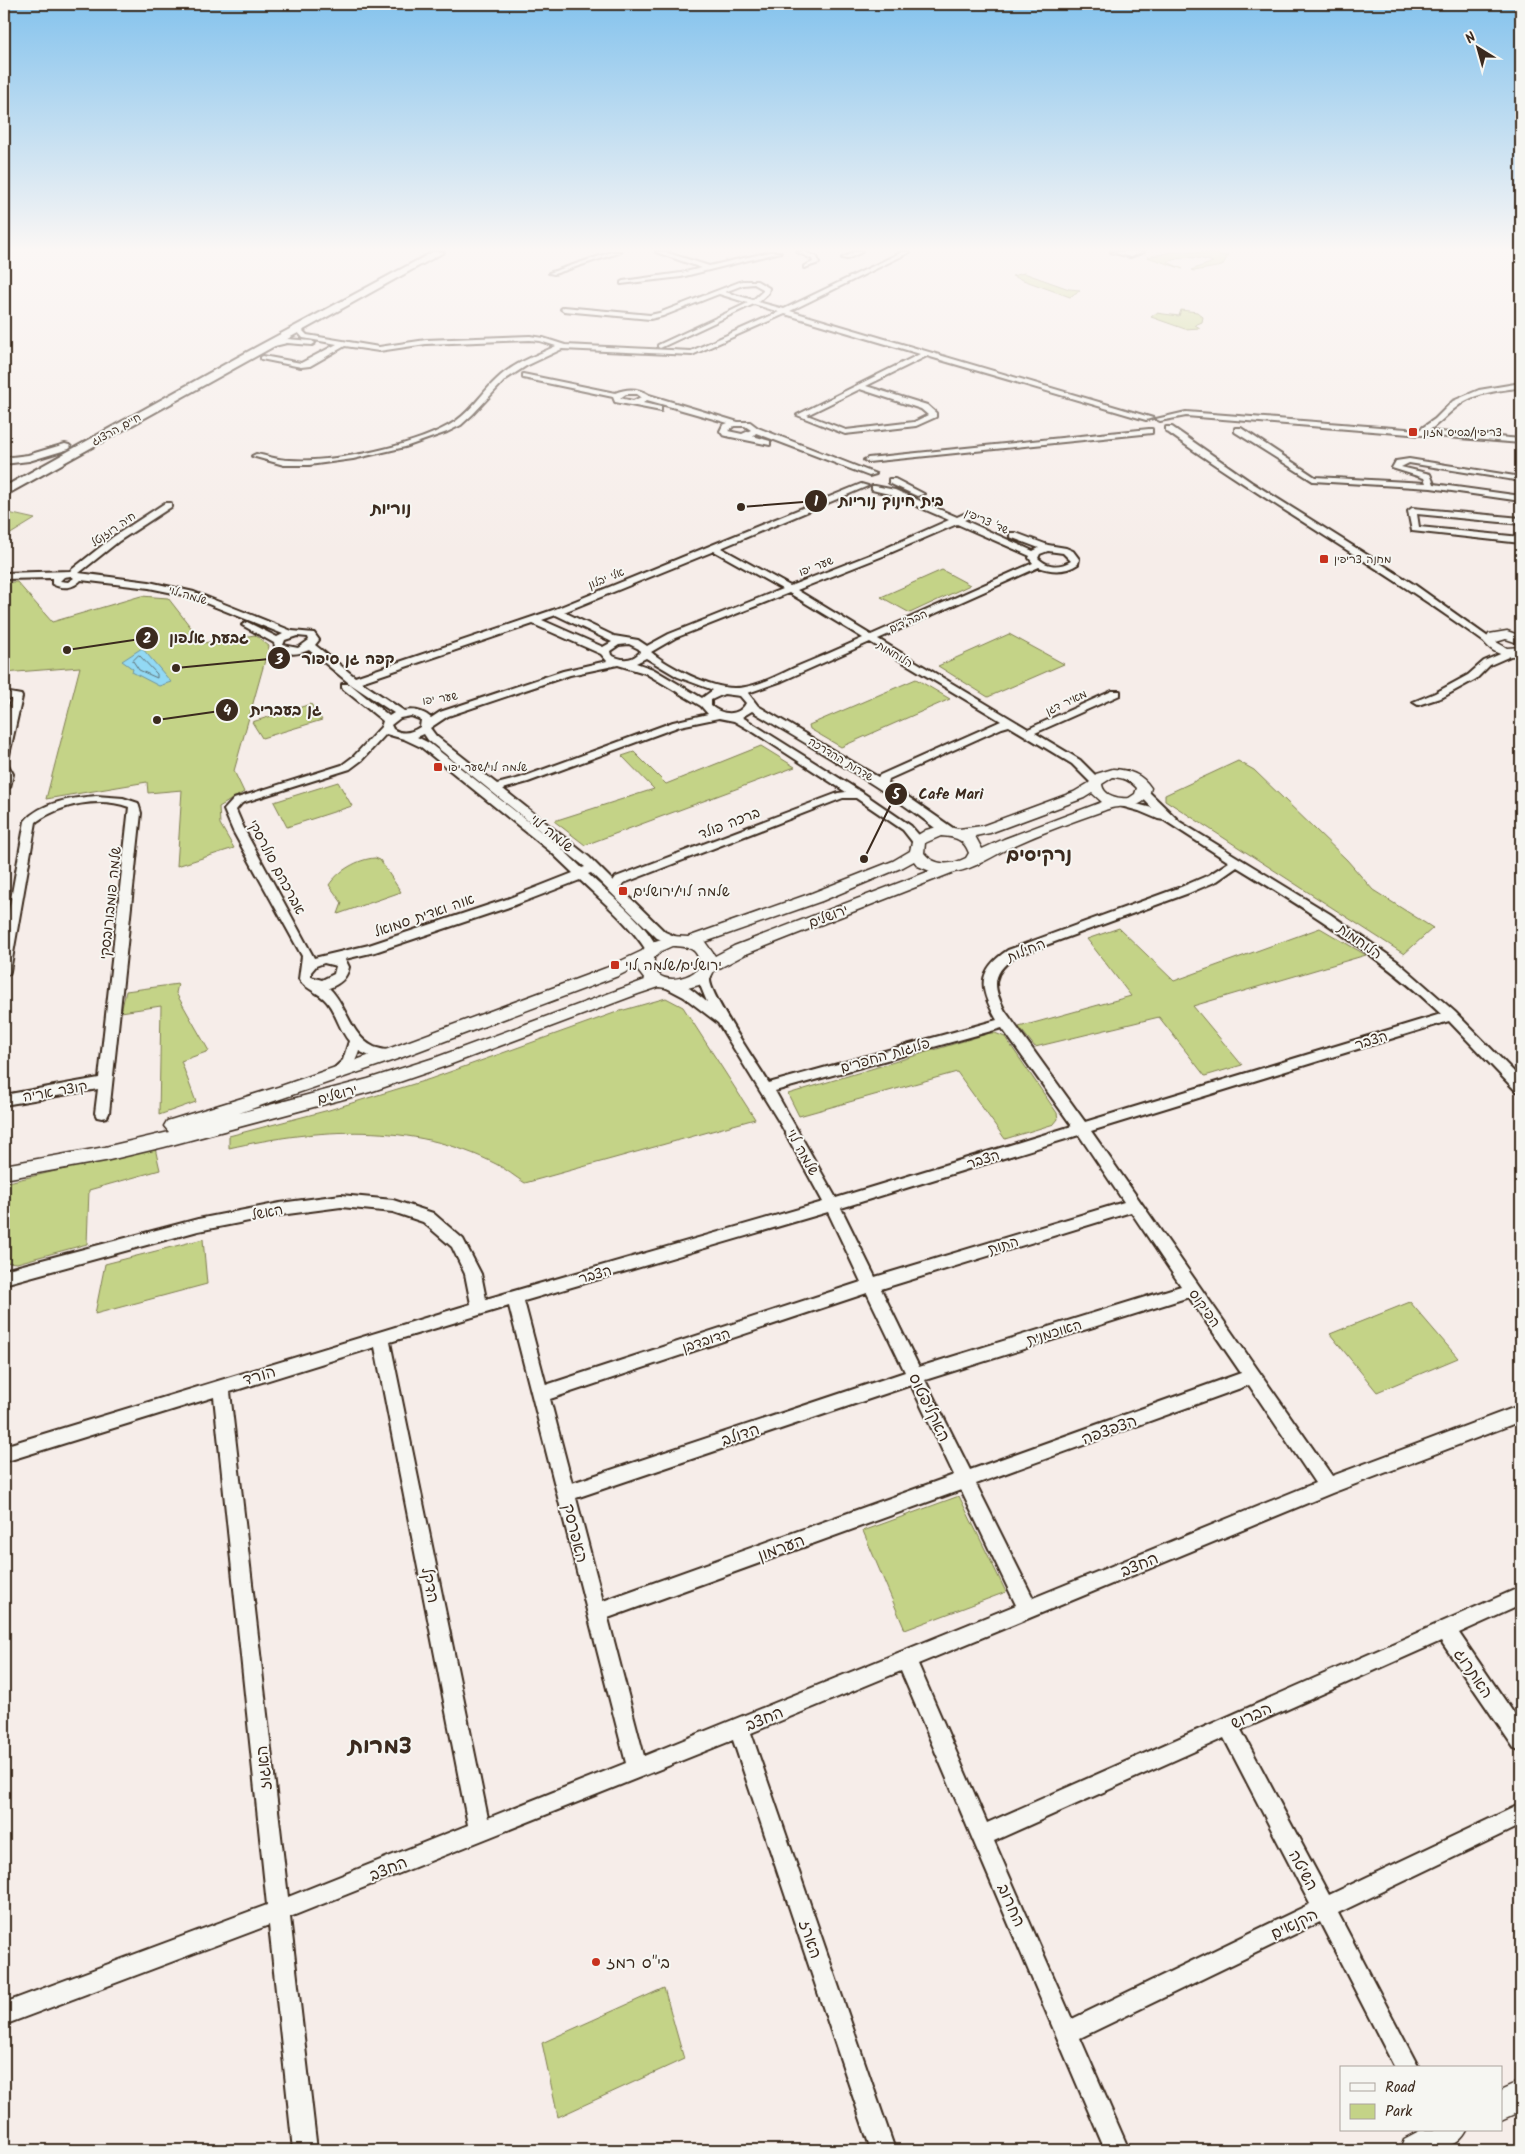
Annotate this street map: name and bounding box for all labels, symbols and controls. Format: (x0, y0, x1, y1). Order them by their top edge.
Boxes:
north arrow (1452, 22, 1502, 72)
text: N (1461, 27, 1481, 50)
street label: חיים הרצוג (88, 409, 145, 451)
place label: צריפין/בסיס מזון (1423, 424, 1502, 442)
marker: צריפין/בסיס מזון (1407, 426, 1419, 438)
callout: בית חינוך נוריות (803, 486, 954, 516)
text: 1 (814, 490, 819, 514)
text: בית חינוך נוריות (836, 490, 944, 514)
district label: נוריות (369, 497, 411, 522)
street label: שד' צריפין (962, 504, 1012, 540)
street label: חיה רוזנטל (87, 508, 140, 552)
place label: מחנה צריפין (1334, 551, 1392, 569)
street label: שער יפו (796, 552, 837, 582)
marker: מחנה צריפין (1318, 553, 1330, 565)
street label: אלי יבלון (585, 563, 628, 594)
street label: שלמה לוי (166, 582, 210, 611)
street label: הבה"דים (886, 605, 930, 638)
callout: גבעת אלפון (135, 623, 259, 653)
text: 2 (143, 627, 152, 651)
text: גבעת אלפון (169, 627, 249, 651)
street label: הלוחמות (872, 636, 916, 673)
callout: קפה גן סיפור (267, 643, 405, 673)
text: 3 (274, 648, 283, 672)
text: קפה גן סיפור (302, 648, 395, 672)
street label: מאיר דגן (1043, 685, 1090, 720)
street label: שער יפו (421, 687, 460, 711)
callout: גן בעברית (215, 695, 331, 725)
text: 4 (223, 699, 231, 723)
text: גן בעברית (249, 699, 322, 723)
street label: שדרות ההדרכה (804, 733, 877, 787)
place label: שלמה לוי/שער יפו (448, 759, 528, 777)
marker: שלמה לוי/שער יפו (432, 761, 444, 773)
callout: Cafe Mari (884, 779, 994, 809)
text: 5 (891, 783, 901, 807)
text: Cafe Mari (919, 783, 985, 807)
street label: ברכה פולד (695, 802, 764, 846)
street label: שלמה לוי (525, 809, 578, 858)
street label: אברכהם סולרסקי (242, 816, 311, 919)
district label: נרקיסים (1006, 841, 1072, 871)
street label: שלמה פומבורובסקי (94, 846, 128, 961)
place label: שלמה לוי/ירושלים (633, 881, 730, 903)
marker: שלמה לוי/ירושלים (617, 885, 629, 897)
street label: אוה ואדית סמואל (371, 888, 478, 943)
street label: ירושלים (805, 899, 852, 935)
street label: הלוחמות (1332, 918, 1386, 965)
street label: החילות (1003, 933, 1049, 969)
place label: ירושלים/שלמה לוי (625, 955, 722, 977)
marker: ירושלים/שלמה לוי (609, 959, 621, 971)
street label: הצבר (1352, 1026, 1391, 1056)
street label: פלוגות החפרים (838, 1033, 933, 1079)
street label: קוצר אריה (21, 1076, 89, 1108)
street label: ירושלים (315, 1079, 360, 1111)
street label: שלמה לוי (780, 1125, 824, 1180)
street label: הצבר (964, 1145, 1003, 1175)
street label: האשל (249, 1199, 285, 1227)
street label: התות (985, 1231, 1021, 1261)
street label: הצבר (576, 1260, 614, 1290)
street label: הפיקוס (1183, 1285, 1226, 1333)
street label: האוכמנית (1024, 1314, 1085, 1352)
street label: הדובדבן (679, 1323, 733, 1359)
street label: הורד (240, 1360, 279, 1393)
street label: האקליפטוס (901, 1369, 956, 1446)
street label: הצפצפה (1078, 1409, 1141, 1452)
street label: הדולב (718, 1417, 763, 1454)
street label: האפרסק (555, 1501, 594, 1566)
street label: הערמון (754, 1528, 809, 1568)
street label: החצב (1117, 1546, 1163, 1584)
street label: הדקל (414, 1565, 445, 1605)
street label: האתרוג (1447, 1644, 1499, 1704)
street label: הברוש (1227, 1696, 1276, 1737)
street label: החצב (742, 1700, 788, 1738)
district label: צמרות (346, 1730, 412, 1765)
street label: האגוז (250, 1744, 279, 1791)
street label: השיטה (1282, 1846, 1324, 1896)
street label: החצב (366, 1850, 412, 1888)
street label: החרוב (990, 1880, 1031, 1931)
street label: הקנאים (1267, 1902, 1323, 1947)
street label: הארז (791, 1917, 828, 1962)
place label: בי"ס רמז (606, 1951, 670, 1976)
marker: בי"ס רמז (590, 1956, 602, 1968)
legend (1340, 2066, 1502, 2132)
text: Road (1385, 2076, 1416, 2100)
text: Park (1385, 2100, 1413, 2124)

